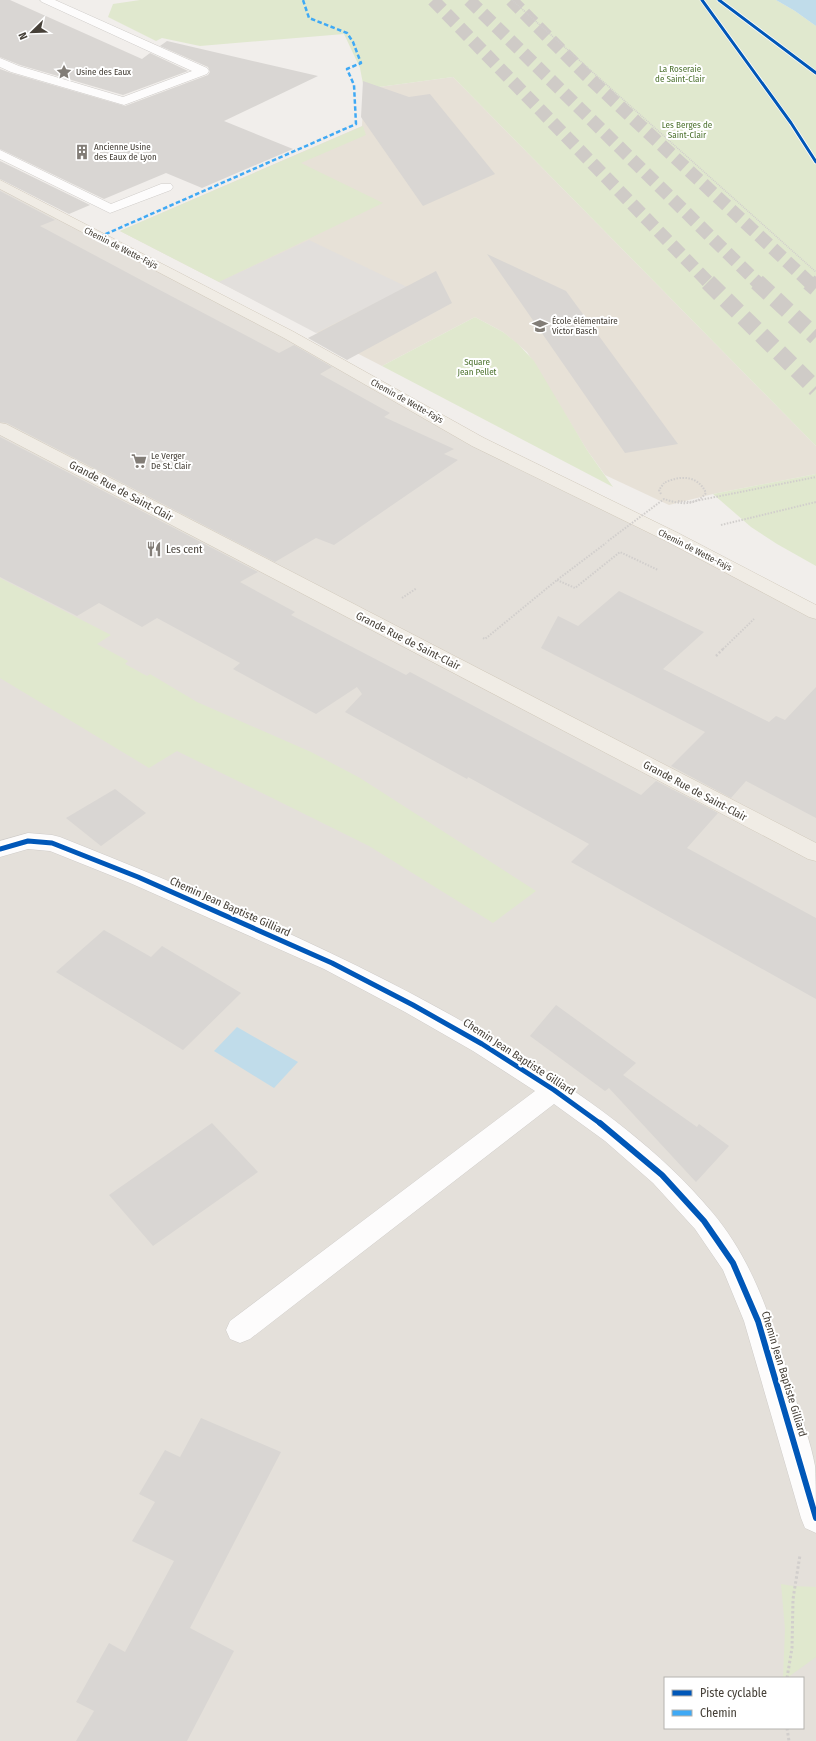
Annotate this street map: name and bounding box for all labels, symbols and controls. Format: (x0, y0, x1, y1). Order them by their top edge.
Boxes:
north arrow (12, 12, 52, 52)
text: N (16, 30, 31, 41)
place icon: Usine des Eaux (55, 63, 73, 81)
park label: La Roseraie de Saint-Clair (655, 64, 706, 84)
place label: Usine des Eaux (76, 67, 131, 77)
park label: Les Berges de Saint-Clair (662, 120, 713, 140)
place label: Ancienne Usine des Eaux de Lyon (94, 142, 157, 162)
building icon: Ancienne Usine des Eaux de Lyon (73, 143, 91, 161)
street label: Chemin de Wette-Faÿs (83, 225, 160, 271)
place label: École élémentaire Victor Basch (552, 315, 618, 336)
school or university icon: École élémentaire Victor Basch (531, 317, 549, 335)
park label: Square Jean Pellet (457, 357, 497, 377)
street label: Chemin de Wette-Faÿs (369, 377, 445, 425)
place label: Le Verger De St. Clair (151, 451, 192, 471)
supermarket icon: Le Verger De St. Clair (130, 452, 148, 470)
street label: Grande Rue de Saint-Clair (67, 458, 175, 524)
street label: Chemin de Wette-Faÿs (657, 527, 734, 573)
restaurant icon: Les cent (145, 540, 163, 558)
place label: Les cent (166, 543, 203, 556)
street label: Grande Rue de Saint-Clair (354, 609, 463, 673)
street label: Grande Rue de Saint-Clair (641, 758, 749, 824)
street label: Chemin Jean Baptiste Gilliard (168, 874, 292, 940)
street label: Chemin Jean Baptiste Gilliard (461, 1016, 577, 1098)
street label: Chemin Jean Baptiste Gilliard (759, 1310, 809, 1438)
legend (664, 1677, 804, 1729)
text: Piste cyclable (700, 1686, 767, 1700)
text: Chemin (700, 1706, 737, 1720)

